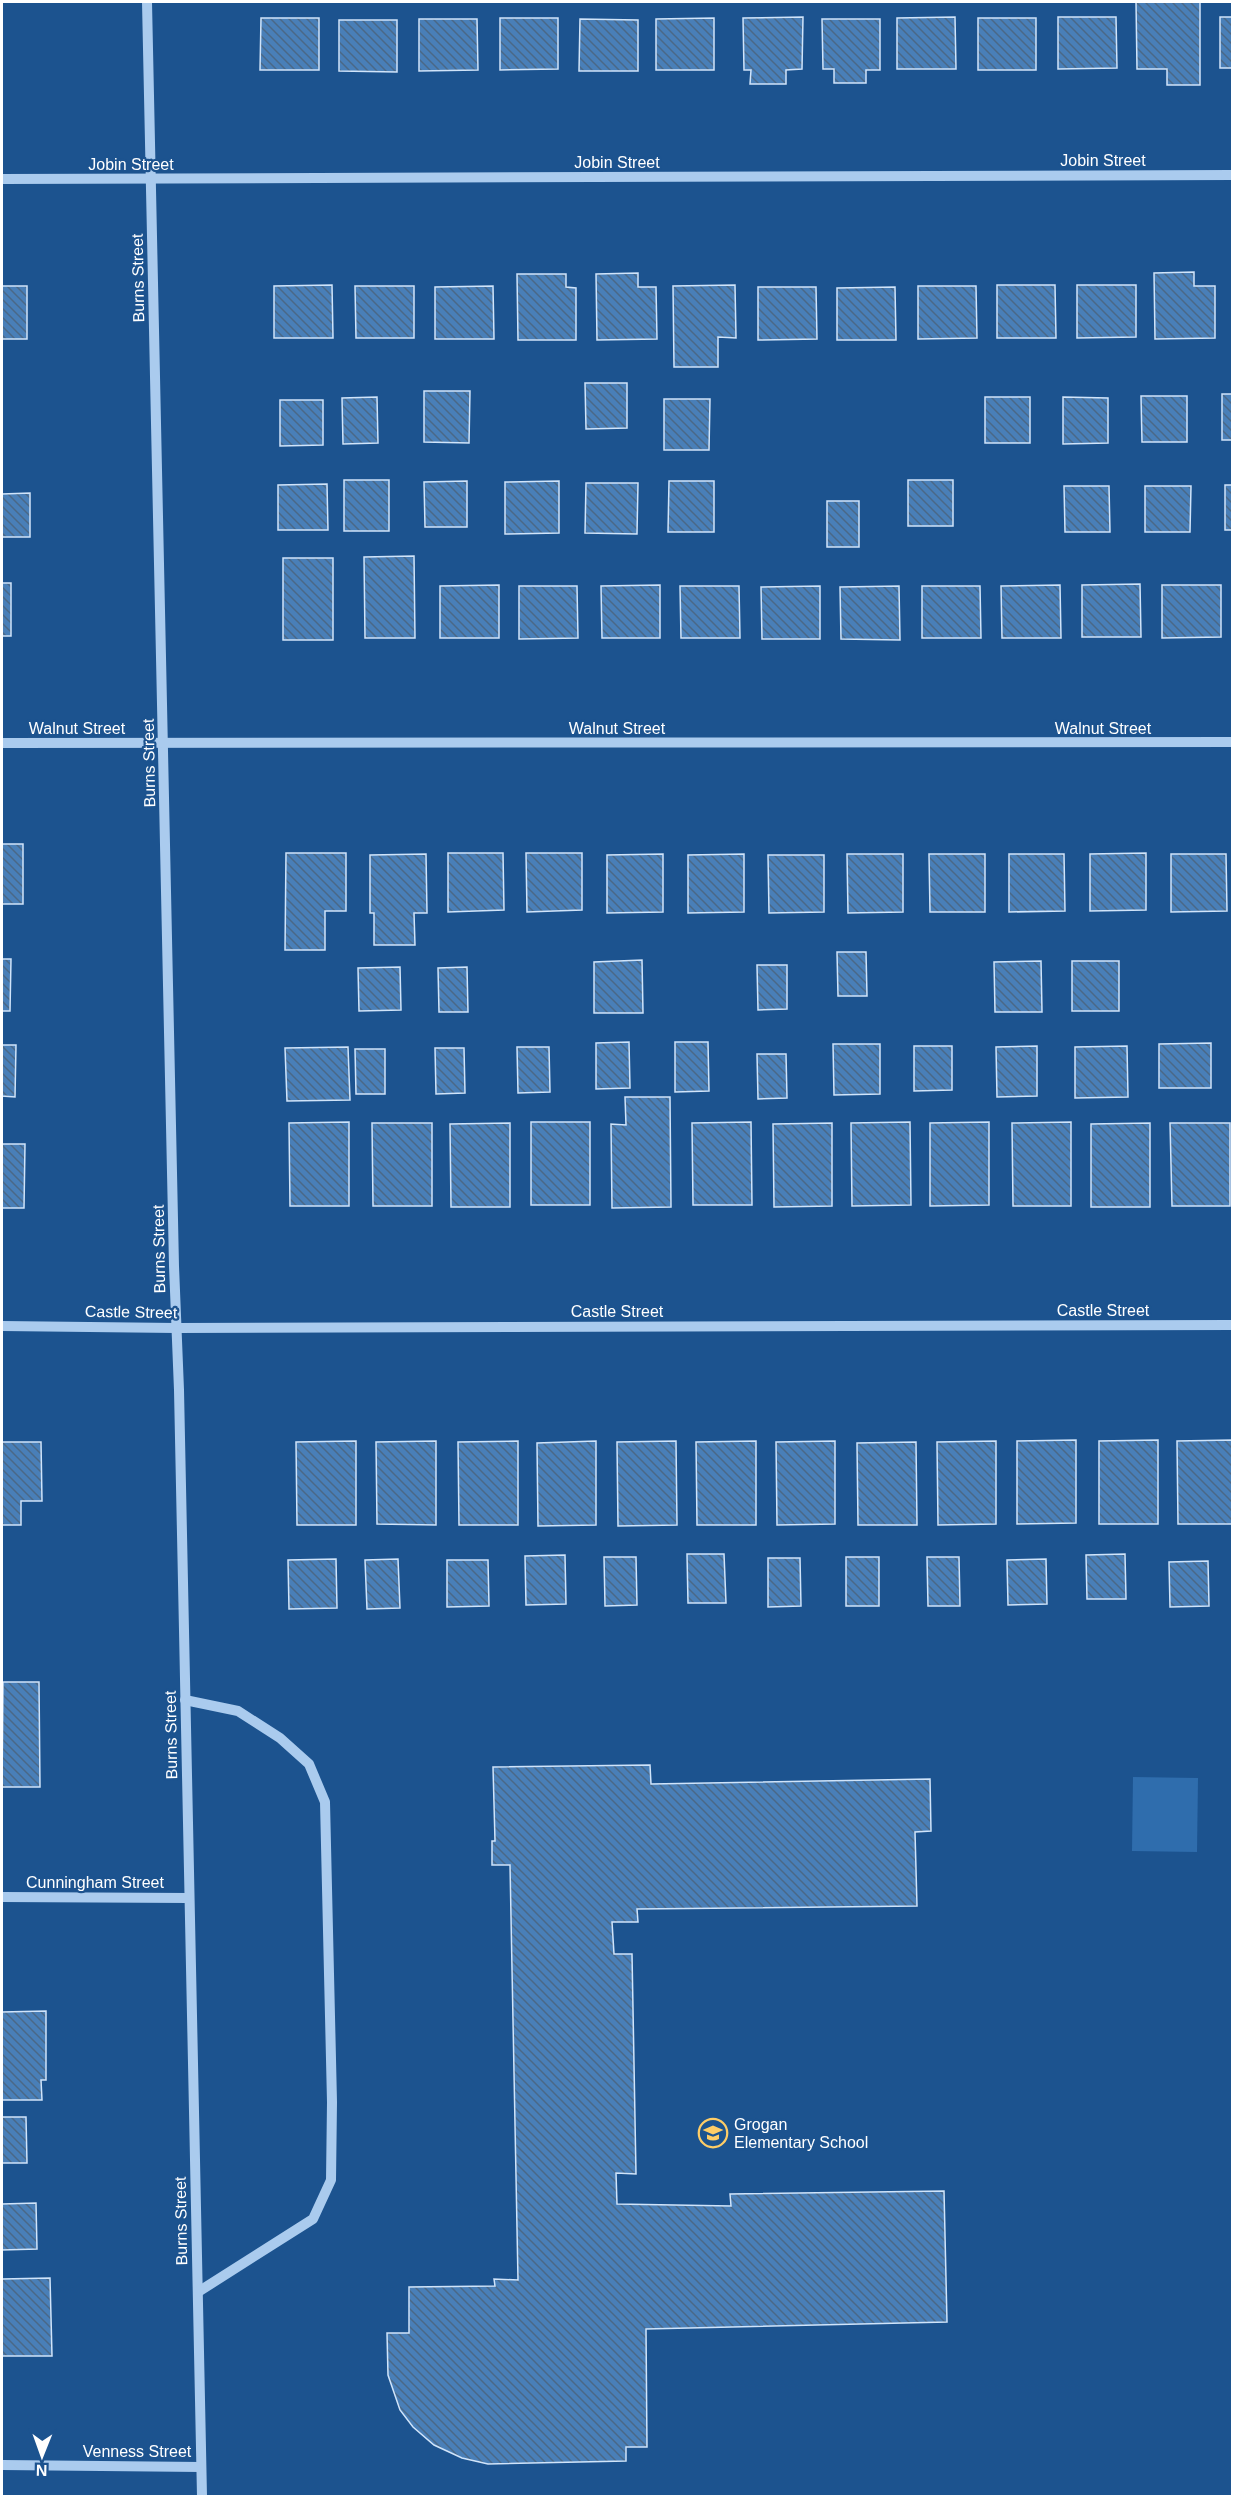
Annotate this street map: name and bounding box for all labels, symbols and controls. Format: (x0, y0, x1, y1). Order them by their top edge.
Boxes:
street label: Jobin Street (1060, 152, 1146, 169)
street label: Jobin Street (574, 154, 660, 171)
street label: Jobin Street (88, 156, 174, 173)
street label: Burns Street (129, 233, 147, 323)
street label: Burns Street (140, 718, 158, 808)
street label: Walnut Street (29, 720, 126, 737)
street label: Walnut Street (569, 720, 666, 737)
street label: Walnut Street (1055, 720, 1152, 737)
street label: Burns Street (150, 1204, 168, 1294)
street label: Castle Street (1057, 1302, 1150, 1319)
street label: Castle Street (85, 1303, 178, 1321)
street label: Castle Street (571, 1303, 664, 1320)
street label: Burns Street (162, 1690, 180, 1780)
street label: Cunningham Street (26, 1874, 164, 1891)
place label: Grogan Elementary School (734, 2116, 868, 2151)
school or university icon: Grogan Elementary School (697, 2117, 729, 2149)
street label: Burns Street (172, 2176, 190, 2266)
north arrow (12, 2426, 72, 2486)
street label: Venness Street (83, 2443, 192, 2460)
text: N (36, 2462, 48, 2479)

